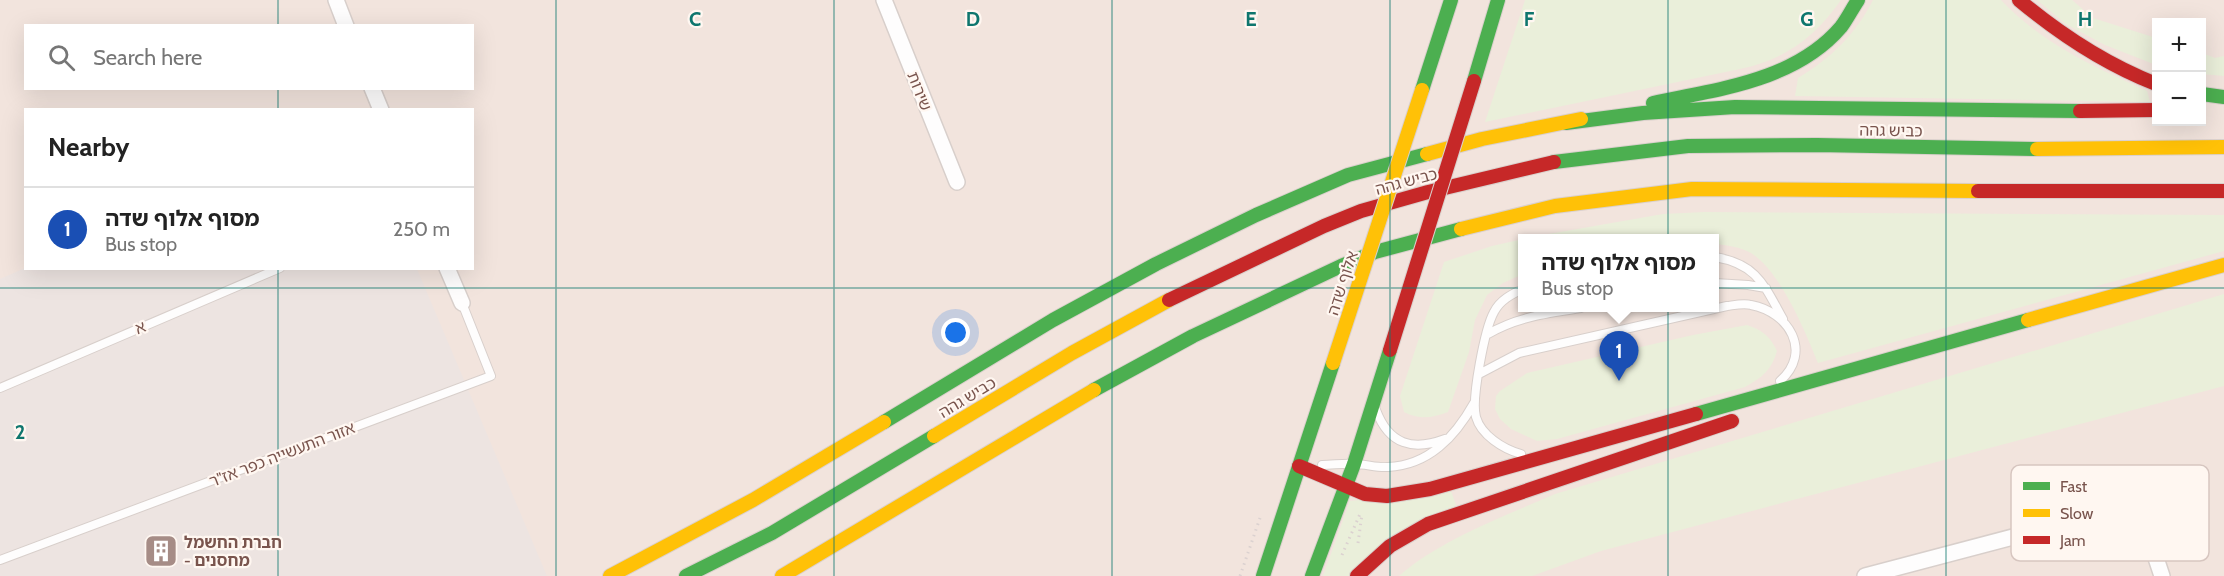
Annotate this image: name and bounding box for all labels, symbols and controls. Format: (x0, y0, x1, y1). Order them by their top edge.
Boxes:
text: C (689, 7, 701, 31)
text: D (966, 7, 980, 31)
text: E (1245, 7, 1257, 31)
text: F (1524, 7, 1535, 31)
text: G (1800, 7, 1814, 31)
text: H (2078, 7, 2092, 31)
map controls (2152, 18, 2206, 126)
button: + (2152, 18, 2206, 72)
search box (24, 24, 474, 90)
icon: search (45, 41, 78, 74)
text: Search here (93, 44, 202, 71)
street label: שירות (903, 69, 936, 113)
button: − (2152, 72, 2206, 126)
street label: כביש גהה (1859, 120, 1923, 141)
text: Nearby (48, 131, 129, 163)
street label: כביש גהה (1373, 164, 1439, 199)
text: מסוף אלוף שדה (105, 205, 259, 232)
text: 1 (64, 217, 71, 241)
text: 250 m (393, 217, 450, 241)
text: Bus stop (105, 232, 177, 256)
popup (1518, 234, 1719, 312)
street label: אלוף שדה (1323, 248, 1362, 318)
text: מסוף אלוף שדה (1541, 249, 1696, 276)
text: Bus stop (1541, 276, 1613, 300)
street label: א (132, 317, 149, 338)
your location (941, 318, 970, 347)
pin: 1 (1600, 332, 1638, 381)
street label: כביש גהה (935, 373, 999, 422)
street label: אזור התעשייה כפר אז"ר (207, 418, 358, 491)
text: 2 (15, 420, 25, 444)
legend (2011, 465, 2209, 561)
text: Fast (2060, 477, 2088, 496)
text: Slow (2060, 504, 2094, 523)
text: Jam (2059, 531, 2086, 550)
building icon: חברת החשמל - מחסנים (143, 533, 179, 569)
place label: חברת החשמל - מחסנים (184, 533, 282, 570)

